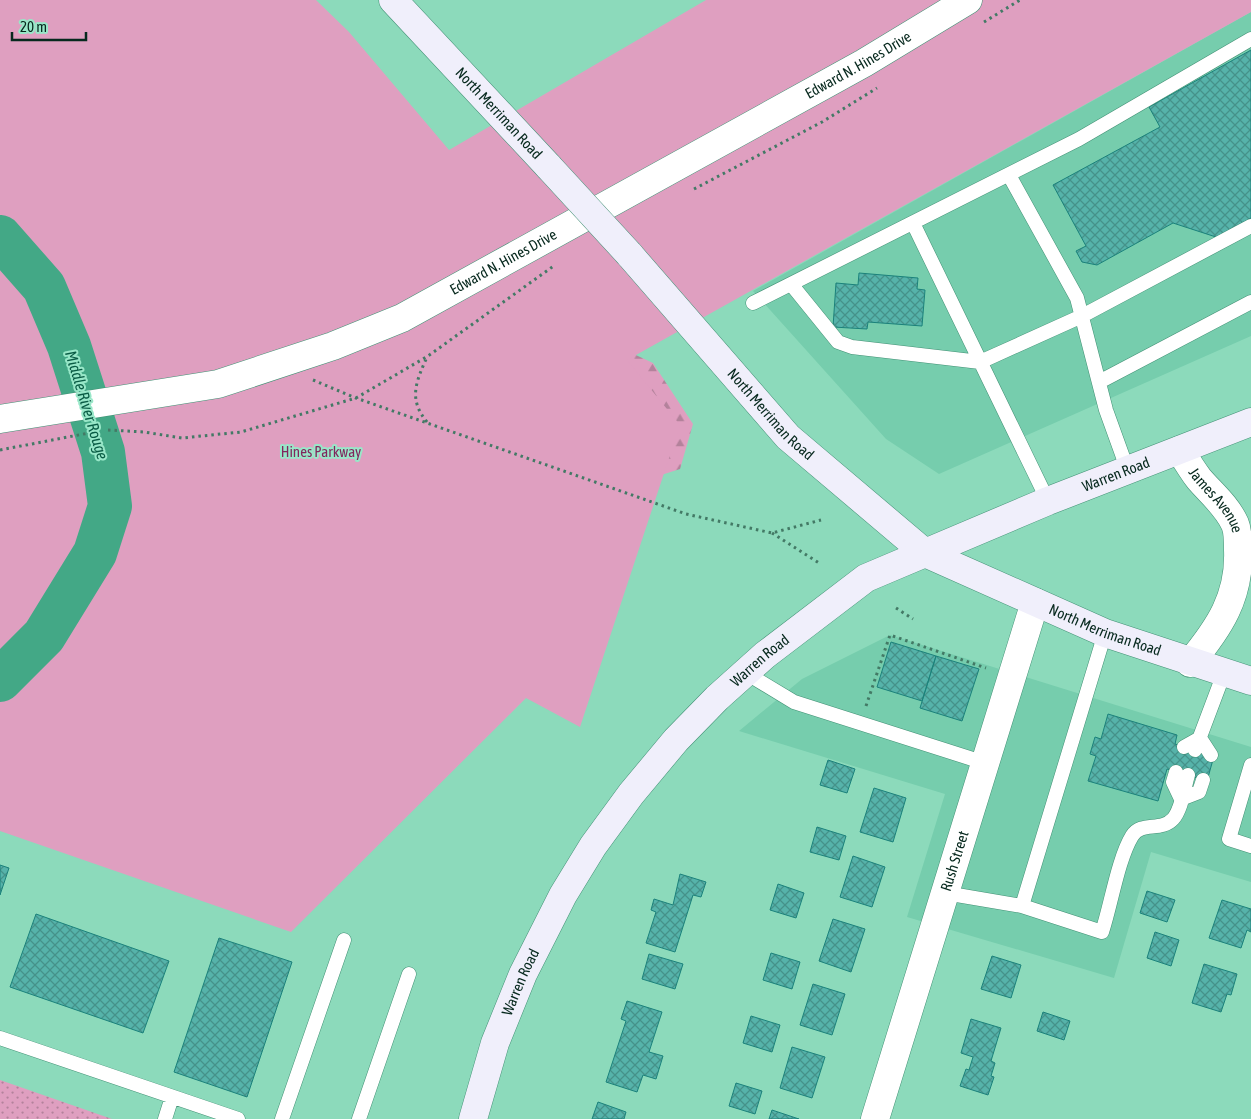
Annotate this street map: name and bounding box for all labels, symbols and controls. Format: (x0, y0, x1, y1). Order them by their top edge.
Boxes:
scale bar (12, 10, 86, 42)
text: 20 m (20, 18, 47, 35)
street label: Edward N. Hines Drive (802, 27, 914, 102)
street label: North Merriman Road (452, 64, 546, 162)
street label: Edward N. Hines Drive (447, 225, 559, 298)
water label: Middle River Rouge (61, 348, 112, 462)
street label: North Merriman Road (724, 365, 817, 463)
park label: Hines Parkway (281, 443, 361, 460)
street label: Warren Road (1080, 453, 1152, 495)
street label: James Avenue (1185, 464, 1246, 534)
street label: North Merriman Road (1047, 600, 1163, 659)
street label: Warren Road (727, 631, 792, 690)
street label: Rush Street (937, 829, 972, 893)
street label: Warren Road (498, 946, 542, 1018)

